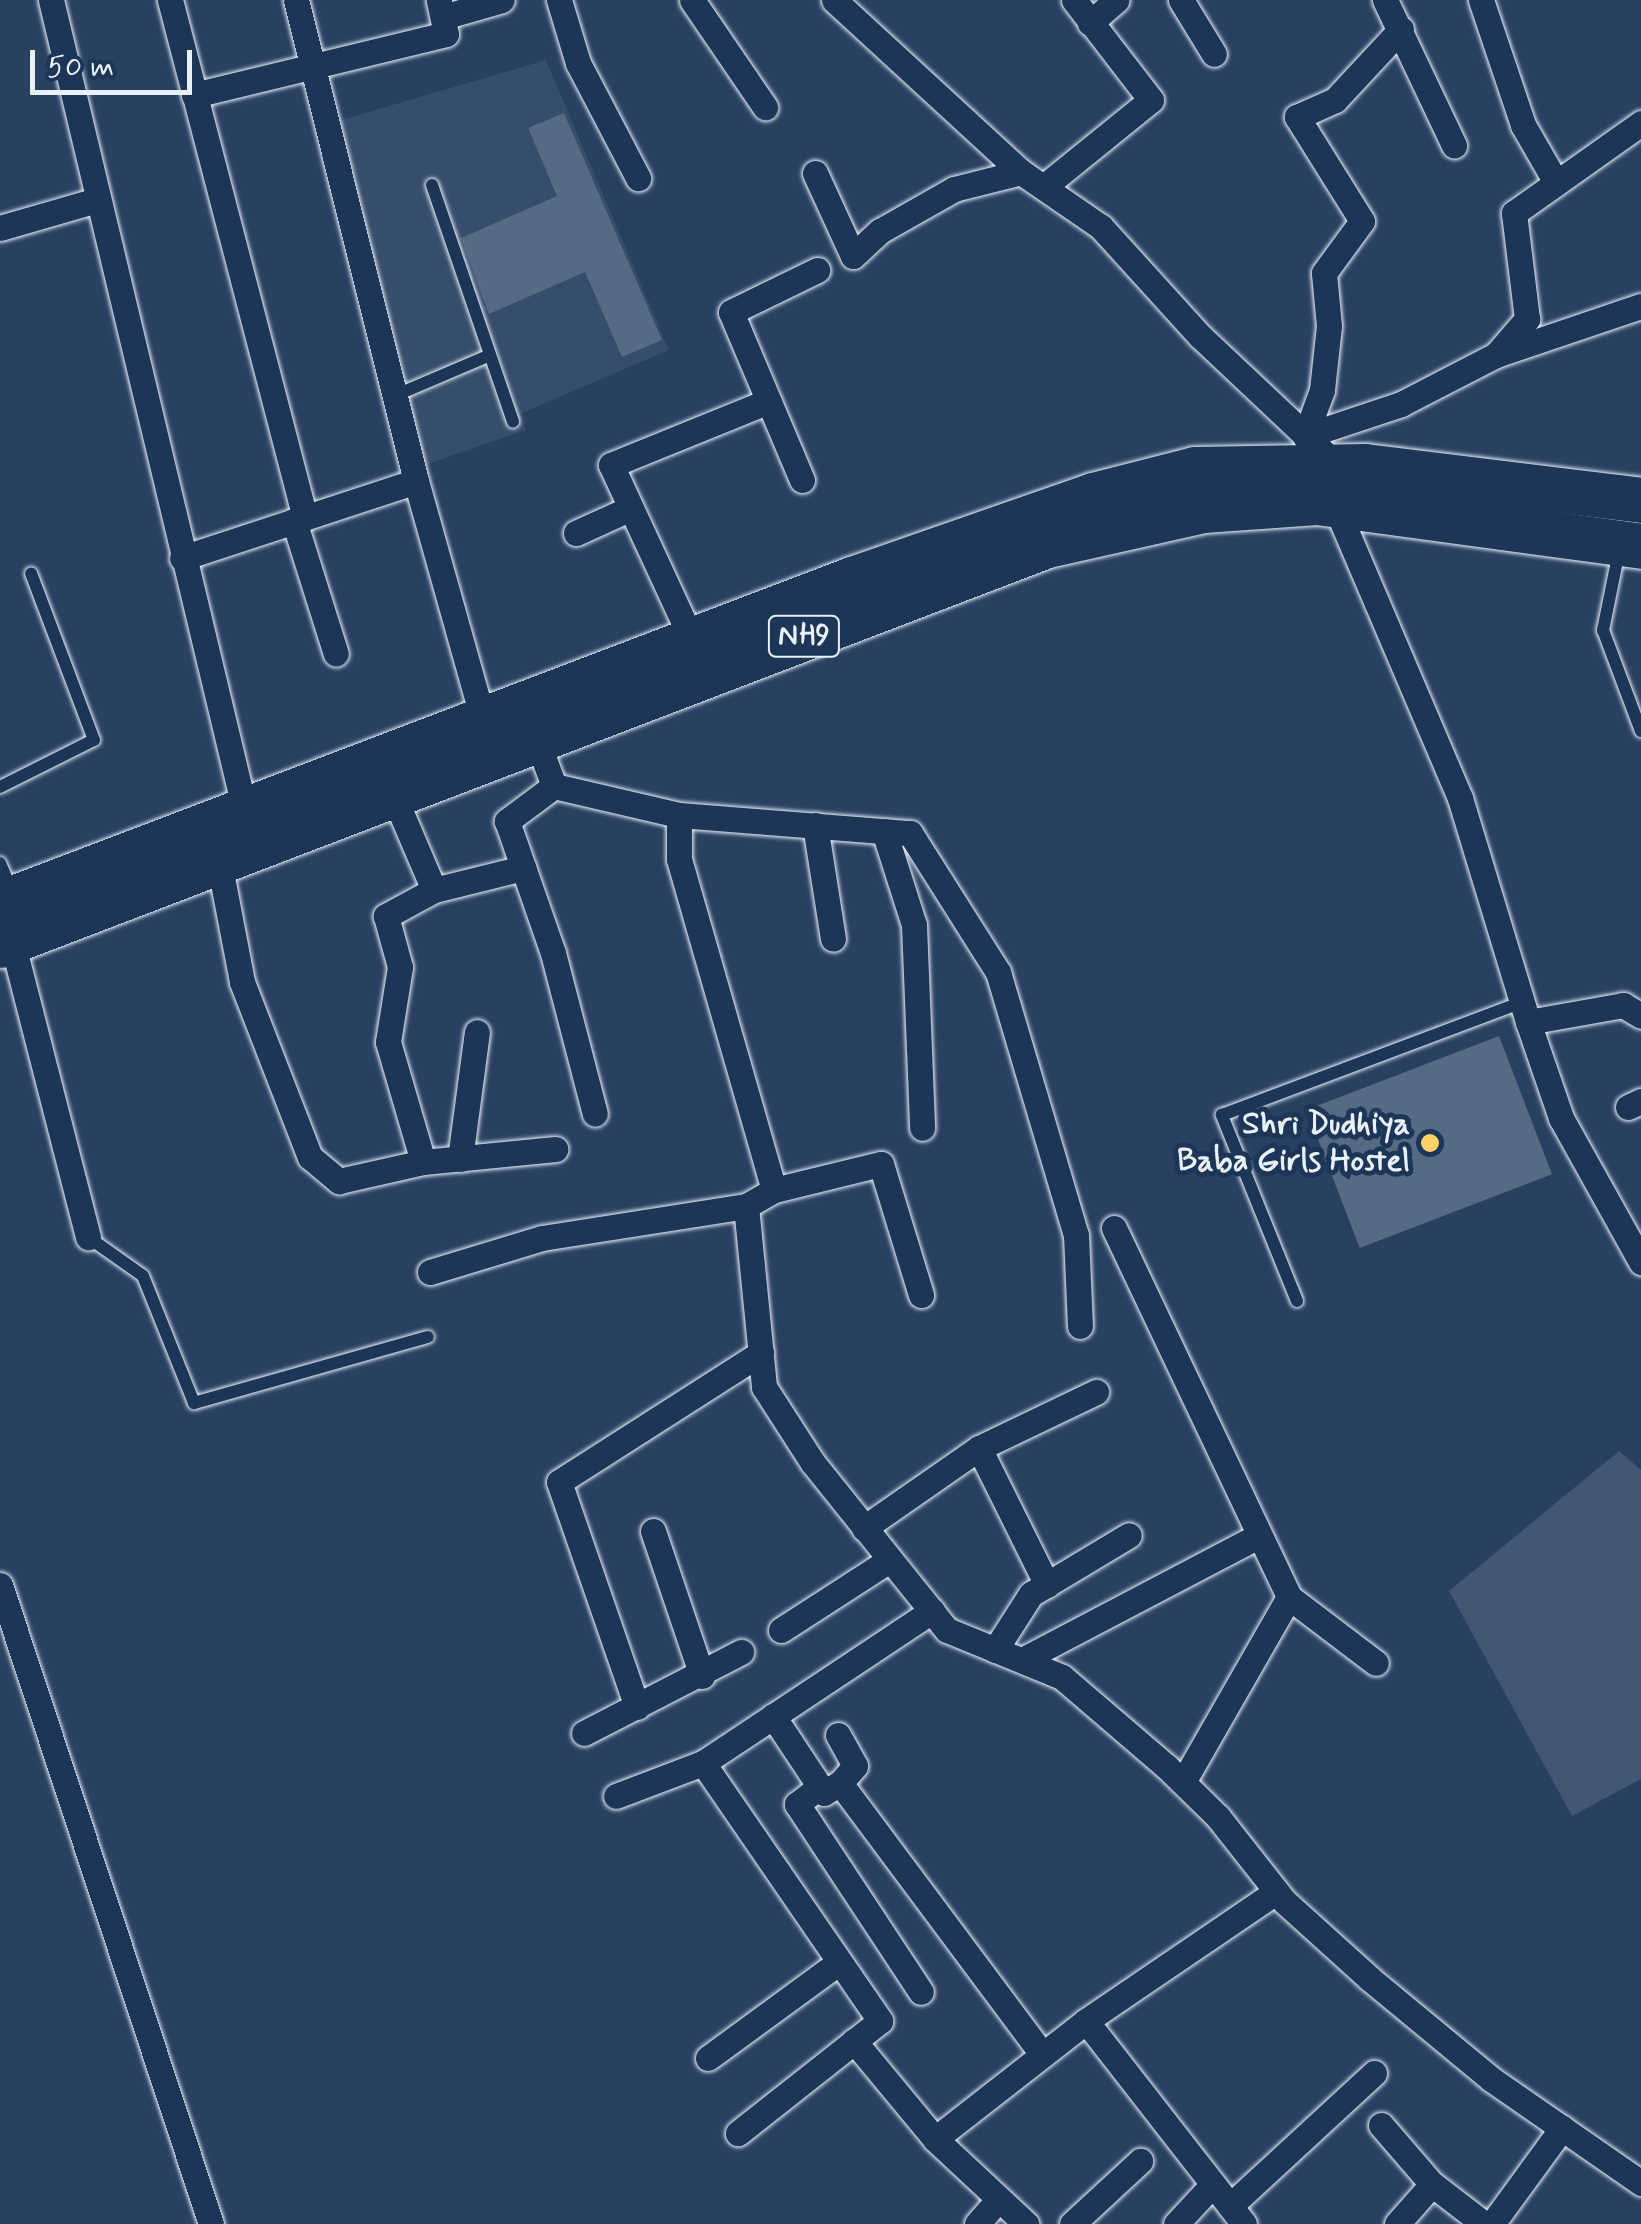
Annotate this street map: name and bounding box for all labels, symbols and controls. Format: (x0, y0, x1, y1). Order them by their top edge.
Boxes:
scale bar (35, 30, 198, 92)
text: 50 m (47, 48, 114, 87)
road number: NH9 (766, 611, 842, 661)
place label: Shri Dudhiya Baba Girls Hostel (1179, 1106, 1410, 1181)
marker: Shri Dudhiya Baba Girls Hostel (1419, 1132, 1441, 1154)

